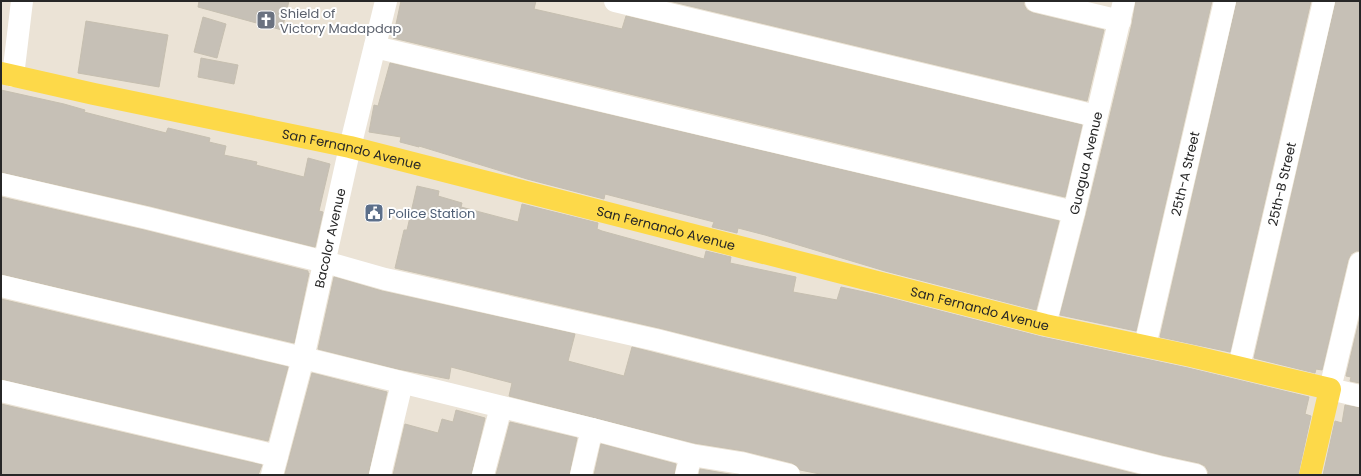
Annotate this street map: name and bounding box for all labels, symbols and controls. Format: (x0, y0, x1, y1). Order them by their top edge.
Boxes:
place label: Shield of Victory Madapdap (280, 4, 401, 38)
church icon: Shield of Victory Madapdap (255, 9, 277, 31)
street label: Guagua Avenue (1065, 110, 1108, 217)
street label: San Fernando Avenue (280, 124, 423, 175)
street label: 25th-A Street (1166, 129, 1205, 218)
street label: 25th-B Street (1263, 140, 1301, 228)
street label: Bacolor Avenue (310, 186, 351, 290)
public building icon: Police Station (363, 202, 385, 224)
street label: San Fernando Avenue (594, 202, 737, 255)
place label: Police Station (388, 204, 475, 223)
street label: San Fernando Avenue (908, 282, 1051, 336)

